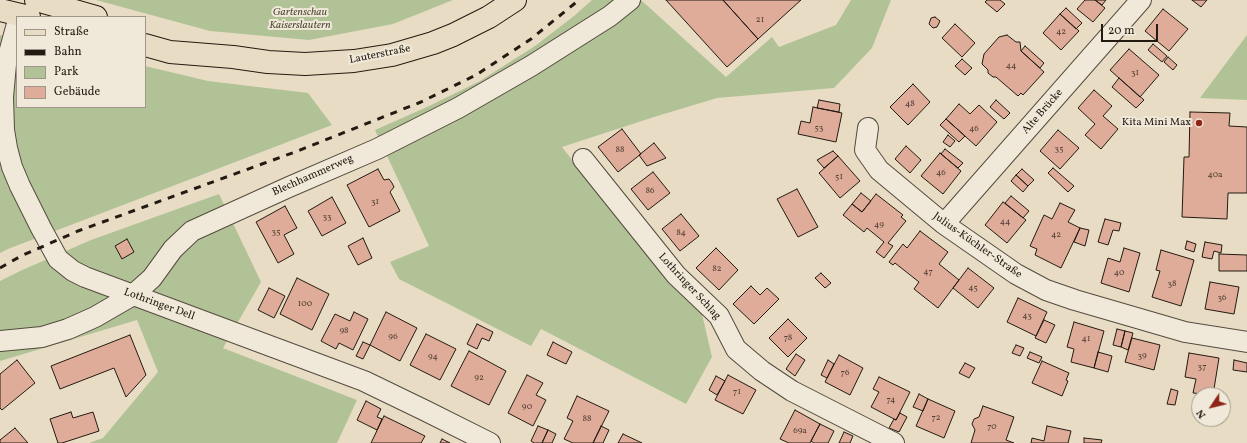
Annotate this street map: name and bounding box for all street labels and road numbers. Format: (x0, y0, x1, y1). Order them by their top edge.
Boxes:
street label: Lauterstraße (348, 43, 412, 67)
street label: Alte Brücke (1020, 87, 1066, 137)
street label: Blechhammerweg (271, 152, 355, 200)
street label: Julius-Küchler-Straße (930, 210, 1024, 282)
street label: Lothringer Schlag (655, 251, 723, 323)
street label: Lothringer Dell (122, 286, 196, 324)

